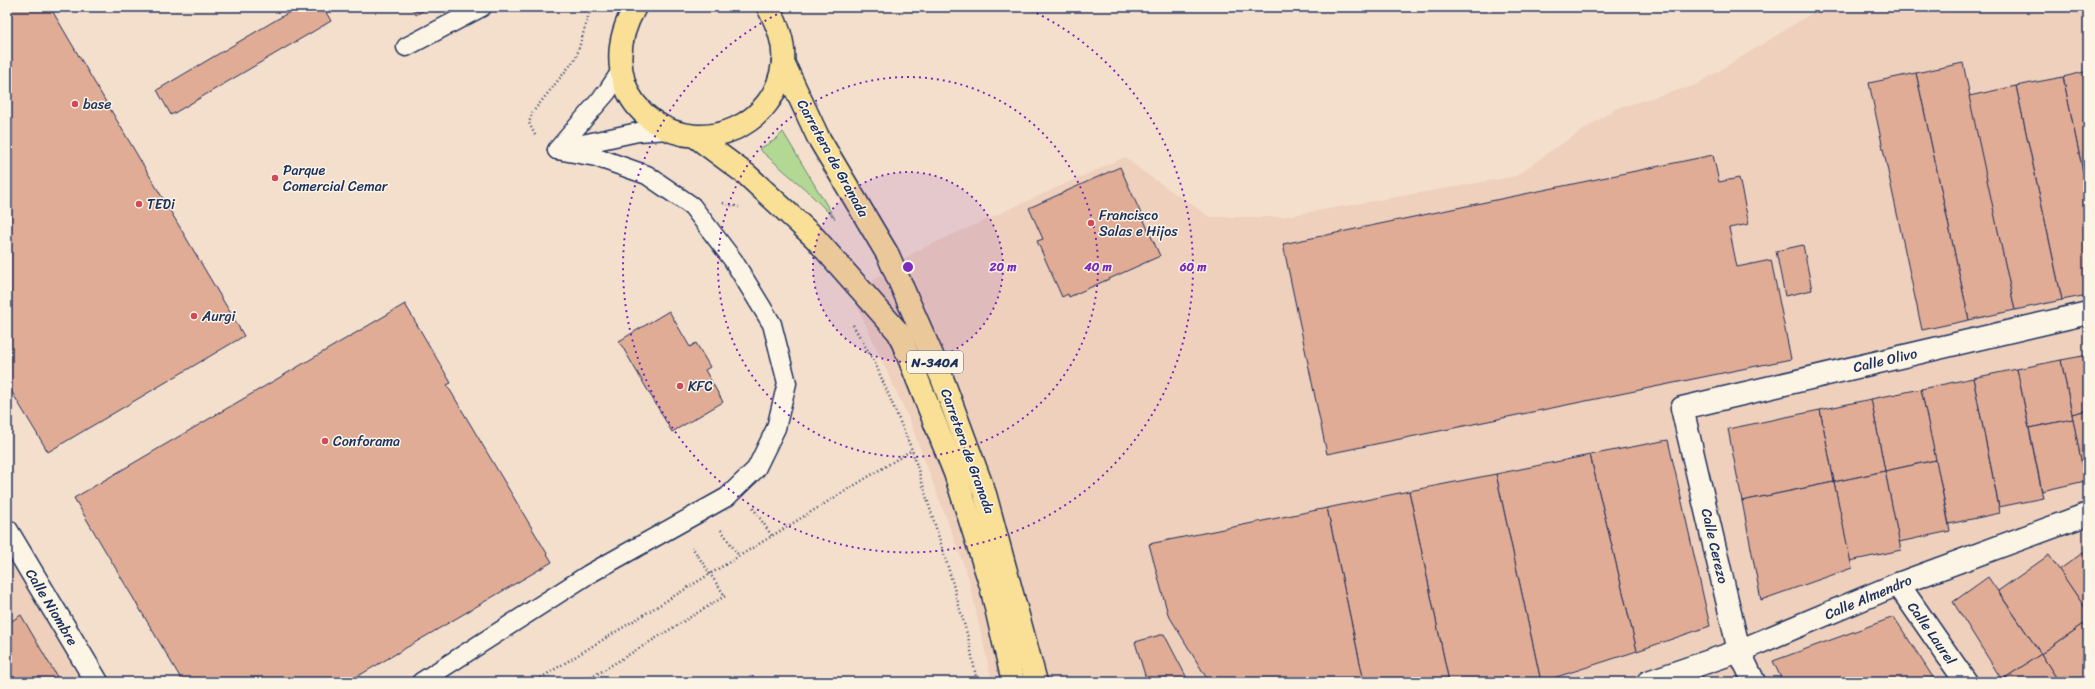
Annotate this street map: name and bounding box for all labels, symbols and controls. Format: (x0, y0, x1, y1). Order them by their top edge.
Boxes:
place label: base (83, 92, 111, 117)
street label: Carretera de Granada (790, 94, 876, 223)
marker: base (70, 99, 80, 109)
place label: Parque Comercial Cemar (283, 158, 389, 199)
marker: Parque Comercial Cemar (270, 173, 280, 183)
place label: TEDi (147, 192, 176, 217)
marker: TEDi (134, 199, 144, 209)
place label: Francisco Salas e Hijos (1099, 203, 1178, 244)
marker: Francisco Salas e Hijos (1086, 218, 1096, 228)
text: 20 m (989, 256, 1017, 278)
text: 40 m (1083, 256, 1112, 278)
text: 60 m (1179, 256, 1207, 278)
centre of rings (901, 260, 915, 274)
place label: Aurgi (201, 304, 236, 329)
marker: Aurgi (189, 311, 199, 321)
street label: Calle Olivo (1851, 341, 1920, 380)
road number: N-340A (907, 351, 963, 373)
place label: KFC (688, 374, 713, 399)
marker: KFC (675, 381, 685, 391)
street label: Carretera de Granada (933, 385, 1002, 518)
place label: Conforama (333, 429, 400, 454)
marker: Conforama (320, 436, 330, 446)
street label: Calle Cerezo (1694, 506, 1735, 586)
street label: Calle Niombre (19, 564, 85, 651)
street label: Calle Almendro (1820, 568, 1916, 627)
street label: Calle Laurel (1901, 596, 1963, 671)

